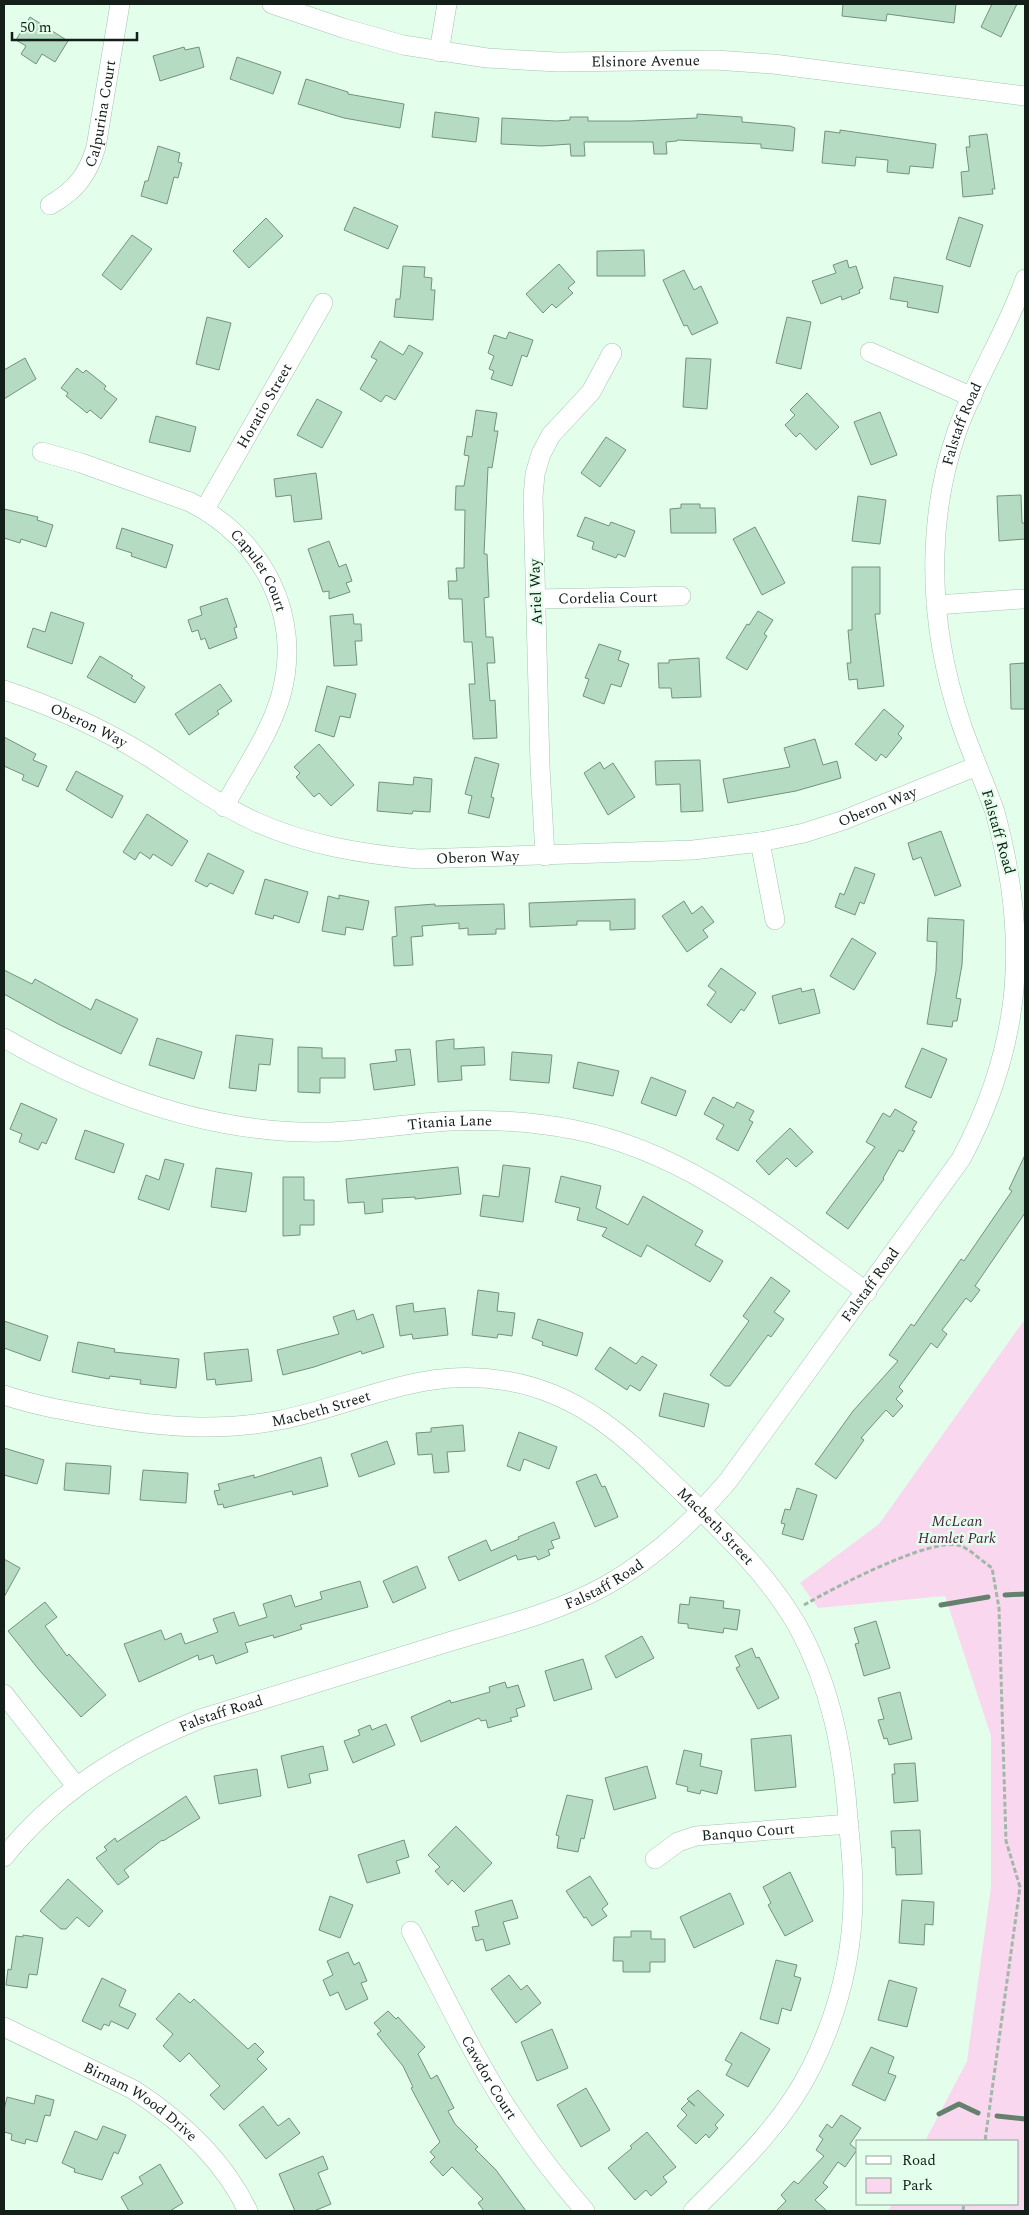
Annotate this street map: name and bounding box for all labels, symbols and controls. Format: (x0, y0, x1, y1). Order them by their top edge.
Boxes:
scale bar (12, 10, 138, 42)
text: 50 m (20, 16, 52, 39)
street label: Elsinore Avenue (591, 49, 700, 73)
street label: Calpurina Court (78, 58, 122, 171)
street label: Horatio Street (231, 359, 298, 453)
street label: Falstaff Road (936, 378, 988, 468)
street label: Capulet Court (225, 523, 293, 614)
street label: Ariel Way (523, 558, 549, 625)
street label: Cordelia Court (558, 585, 658, 610)
street label: Oberon Way (47, 697, 133, 754)
street label: Oberon Way (835, 780, 921, 833)
street label: Falstaff Road (975, 787, 1021, 877)
street label: Oberon Way (436, 844, 520, 870)
street label: Titania Lane (406, 1109, 493, 1136)
street label: Falstaff Road (835, 1243, 905, 1327)
street label: Macbeth Street (269, 1384, 373, 1433)
street label: Macbeth Street (672, 1482, 760, 1570)
park label: McLean Hamlet Park (918, 1510, 996, 1550)
street label: Falstaff Road (561, 1553, 648, 1615)
street label: Falstaff Road (175, 1689, 266, 1738)
street label: Banquo Court (701, 1817, 796, 1847)
street label: Cawdor Court (455, 2031, 523, 2124)
street label: Birnam Wood Drive (80, 2056, 203, 2147)
legend (856, 2140, 1019, 2205)
text: Road (902, 2149, 936, 2172)
text: Park (902, 2174, 933, 2197)

